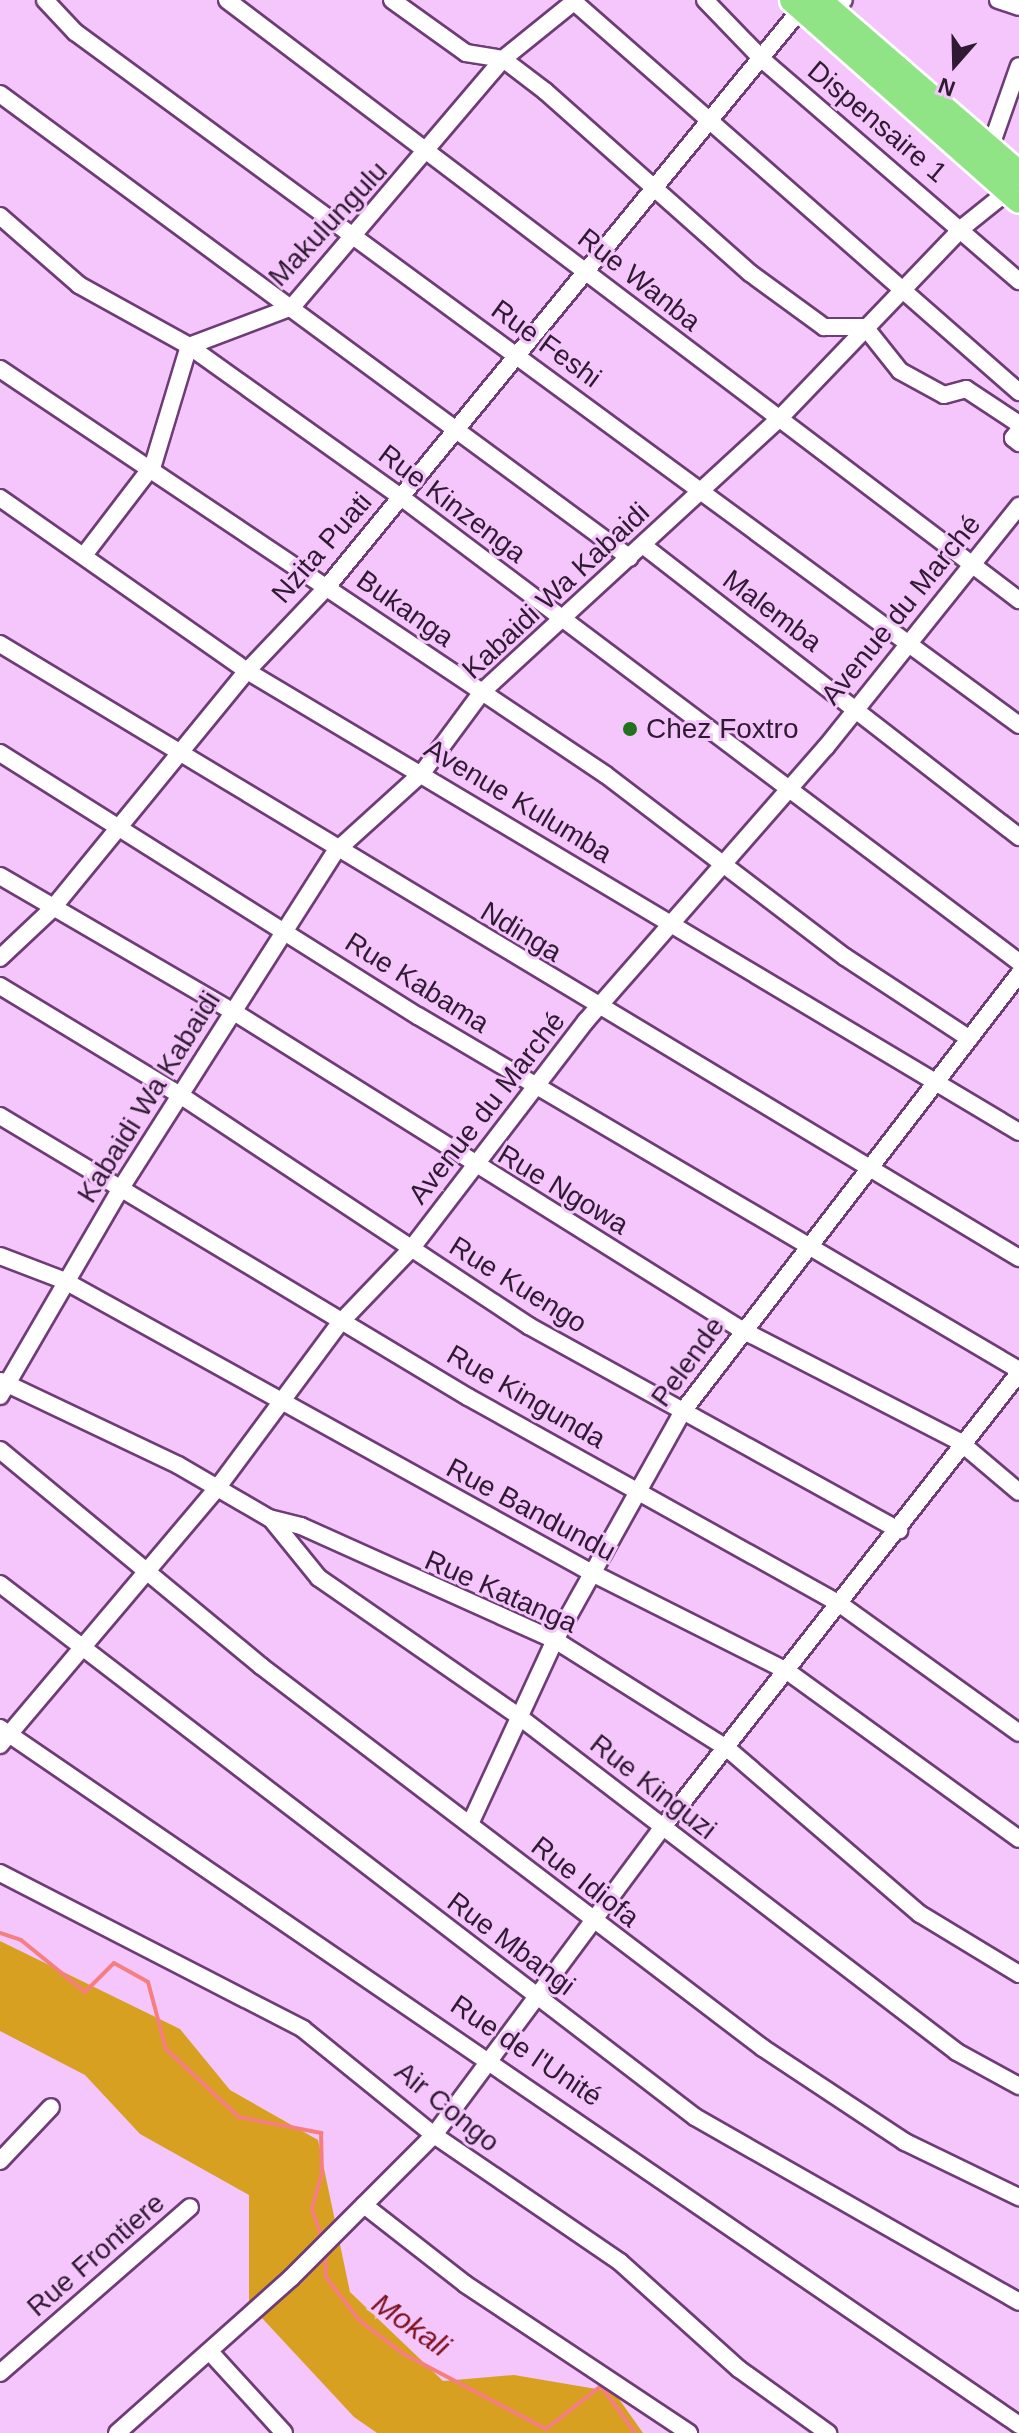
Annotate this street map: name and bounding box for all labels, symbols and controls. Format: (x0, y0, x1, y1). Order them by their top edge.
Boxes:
north arrow (915, 24, 995, 104)
street label: Dispensaire 1 (801, 54, 953, 190)
text: N (935, 73, 958, 101)
street label: Makulungulu (262, 154, 394, 294)
street label: Rue Wanba (571, 222, 707, 338)
street label: Rue Feshi (485, 293, 607, 395)
street label: Rue Kinzenga (372, 438, 532, 570)
street label: Nzita Puati (265, 486, 379, 610)
street label: Kabaidi Wa Kabaidi (456, 496, 656, 686)
street label: Avenue du Marché (814, 508, 988, 712)
street label: Malemba (716, 563, 828, 659)
street label: Bukanga (350, 564, 460, 654)
place label: Chez Foxtro (646, 712, 798, 746)
marker: Chez Foxtro (621, 720, 639, 738)
street label: Avenue Kulumba (418, 732, 618, 870)
street label: Ndinga (474, 895, 568, 969)
street label: Rue Kabama (339, 925, 495, 1041)
street label: Kabaidi Wa Kabaidi (70, 985, 228, 1209)
street label: Avenue du Marché (402, 1005, 572, 1211)
street label: Rue Ngowa (492, 1138, 634, 1242)
street label: Rue Kuengo (443, 1230, 593, 1340)
street label: Pelende (644, 1311, 732, 1413)
street label: Rue Kingunda (441, 1338, 611, 1456)
street label: Rue Bandundu (441, 1451, 621, 1569)
street label: Rue Katanga (420, 1543, 582, 1641)
street label: Rue Kinguzi (583, 1727, 723, 1847)
street label: Rue Idiofa (524, 1829, 646, 1935)
street label: Rue Mbangi (441, 1885, 581, 2003)
street label: Rue de l'Unité (444, 1988, 608, 2114)
street label: Air Congo (388, 2055, 506, 2159)
street label: Rue Frontiere (20, 2186, 172, 2324)
water label: Mokali (365, 2285, 457, 2365)

